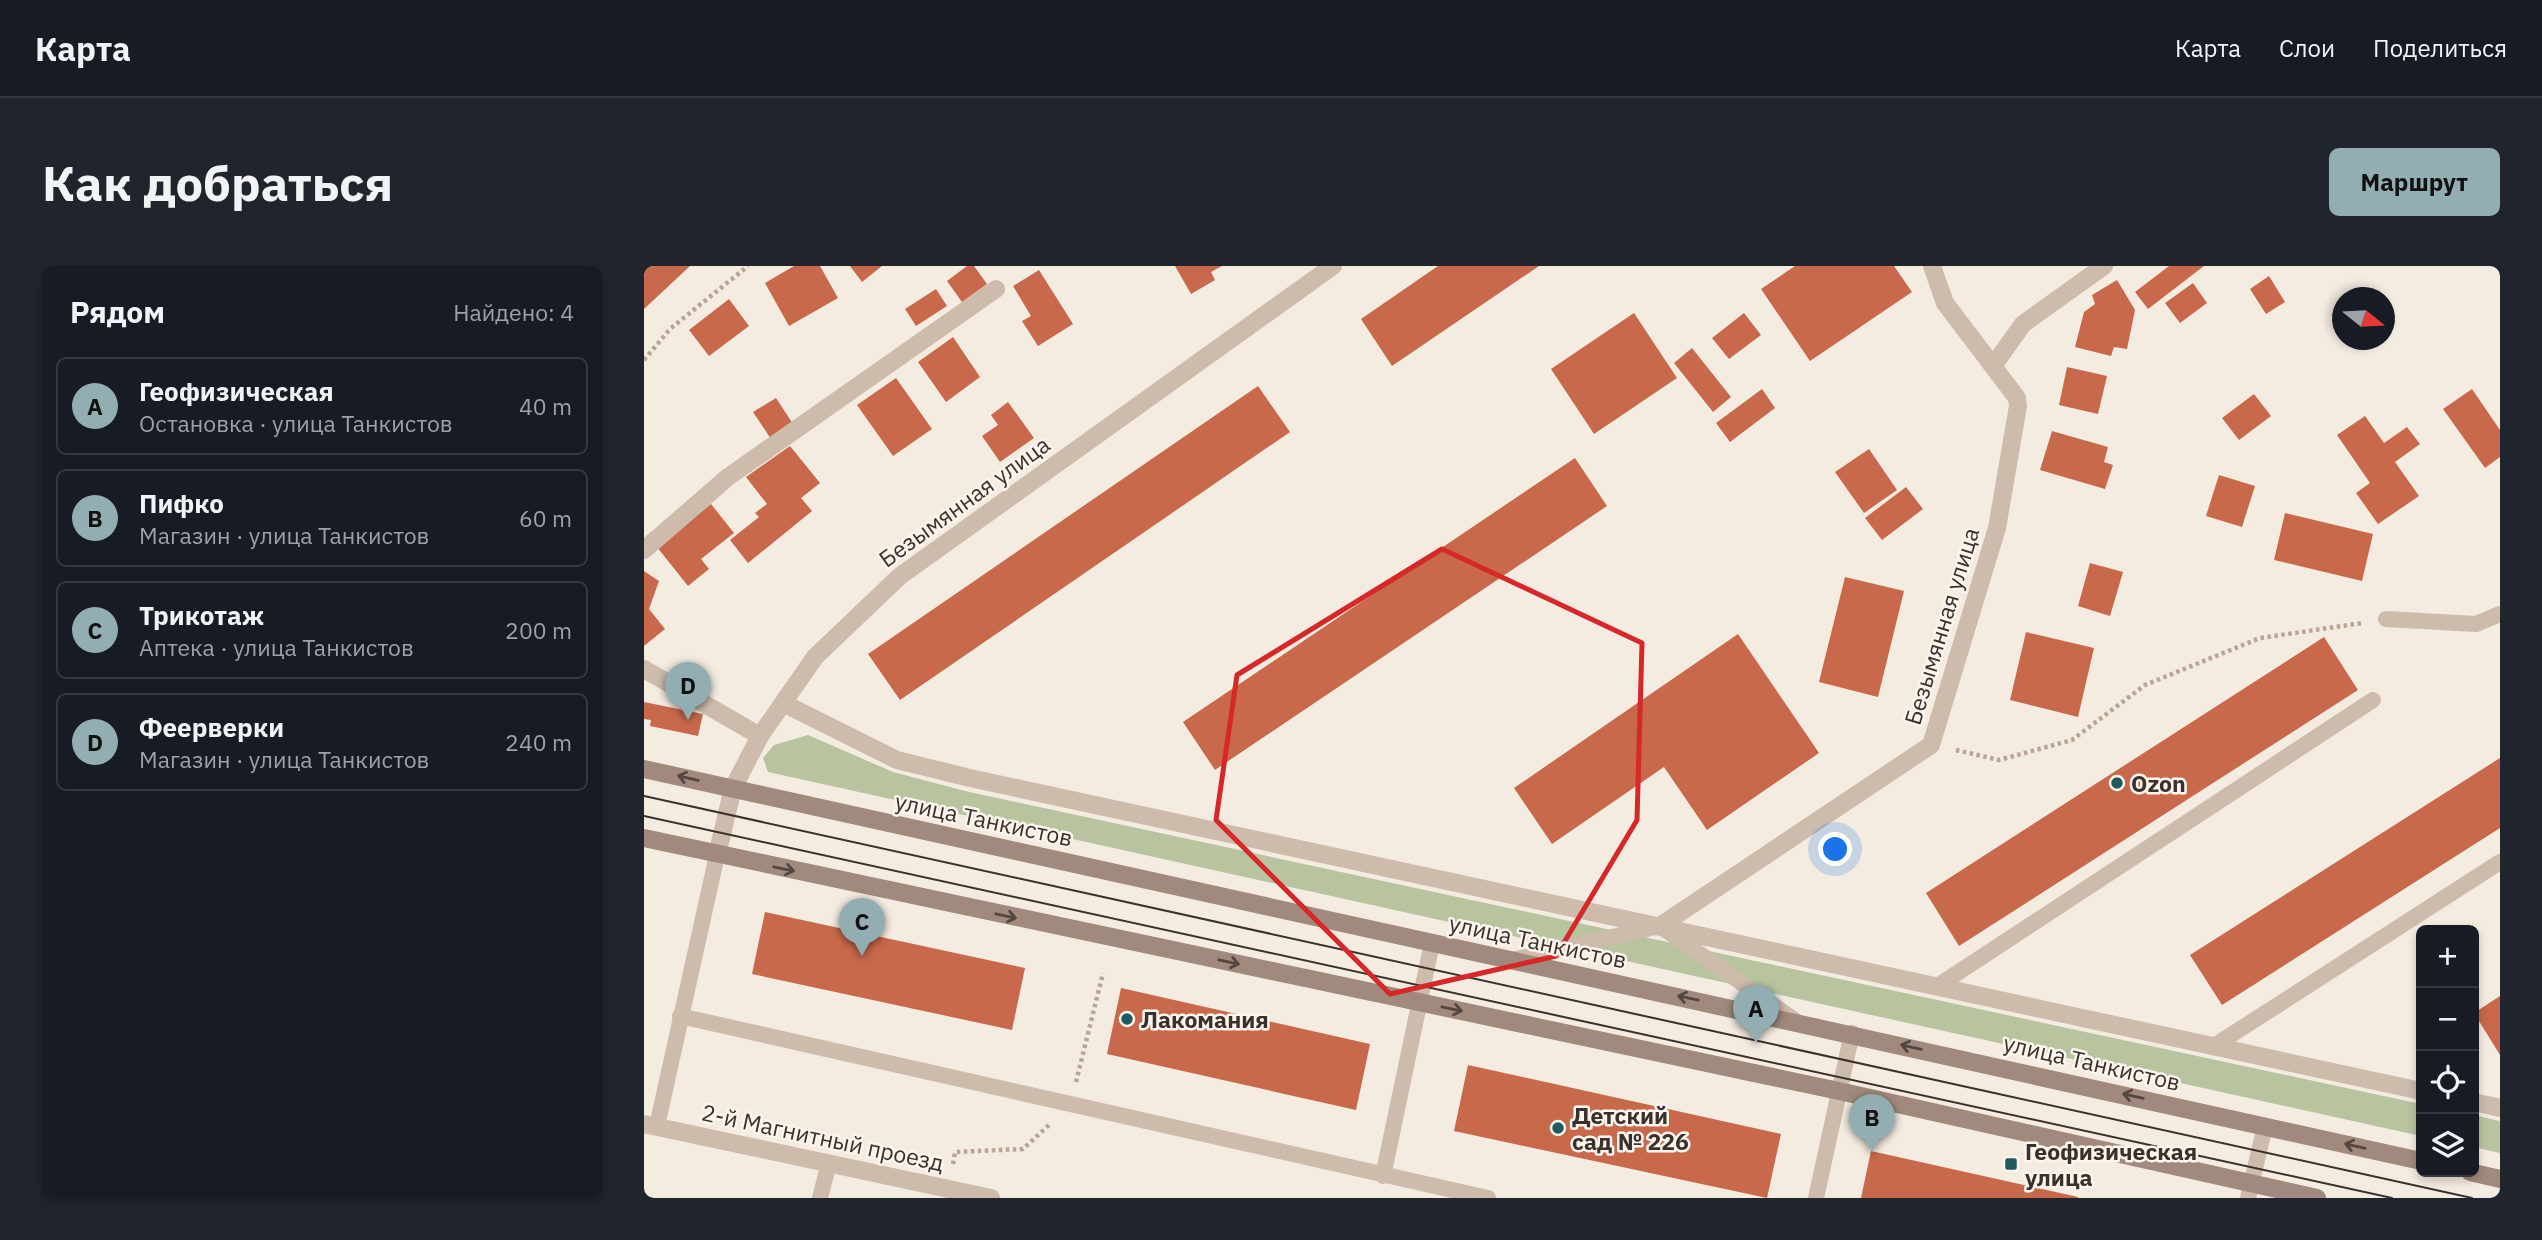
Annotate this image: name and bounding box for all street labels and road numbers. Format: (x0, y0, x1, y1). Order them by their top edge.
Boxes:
street label: Безымянная улица (872, 429, 1056, 573)
street label: Безымянная улица (1897, 524, 1985, 728)
street label: улица Танкистов (893, 786, 1075, 852)
street label: улица Танкистов (1447, 908, 1629, 974)
street label: улица Танкистов (2001, 1027, 2183, 1097)
street label: 2-й Магнитный проезд (699, 1097, 947, 1177)

